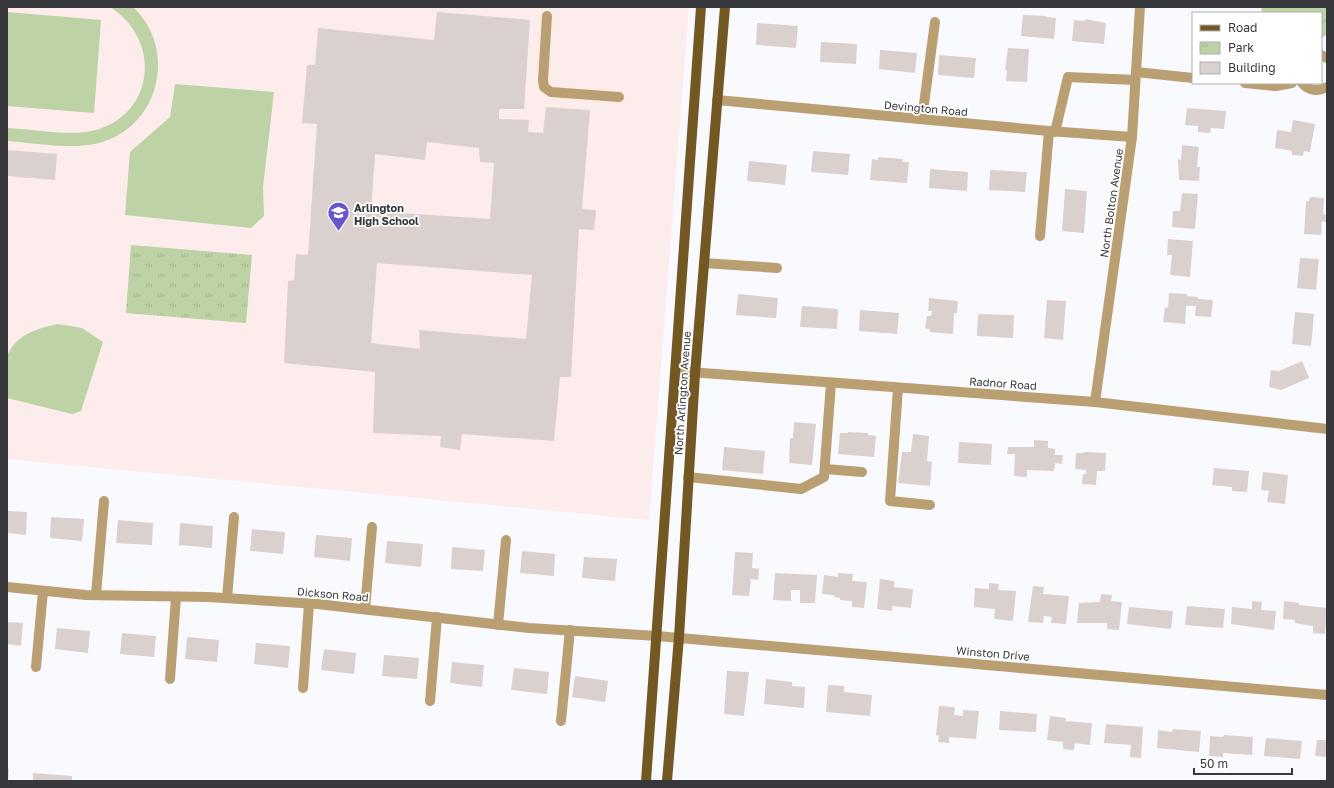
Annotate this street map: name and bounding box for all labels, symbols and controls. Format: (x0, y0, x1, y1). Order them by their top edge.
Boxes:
legend (1192, 12, 1322, 84)
text: Road (1228, 20, 1257, 35)
text: Park (1228, 40, 1254, 55)
text: Building (1228, 60, 1276, 75)
street label: Devington Road (884, 98, 968, 118)
street label: North Bolton Avenue (1097, 148, 1125, 258)
school or university icon: Arlington High School (326, 200, 352, 233)
place label: Arlington High School (354, 201, 419, 227)
street label: North Arlington Avenue (671, 331, 693, 455)
street label: Radnor Road (969, 374, 1037, 392)
street label: Dickson Road (297, 584, 369, 604)
street label: Winston Drive (956, 643, 1030, 663)
scale bar (1194, 750, 1292, 776)
text: 50 m (1200, 756, 1228, 771)

